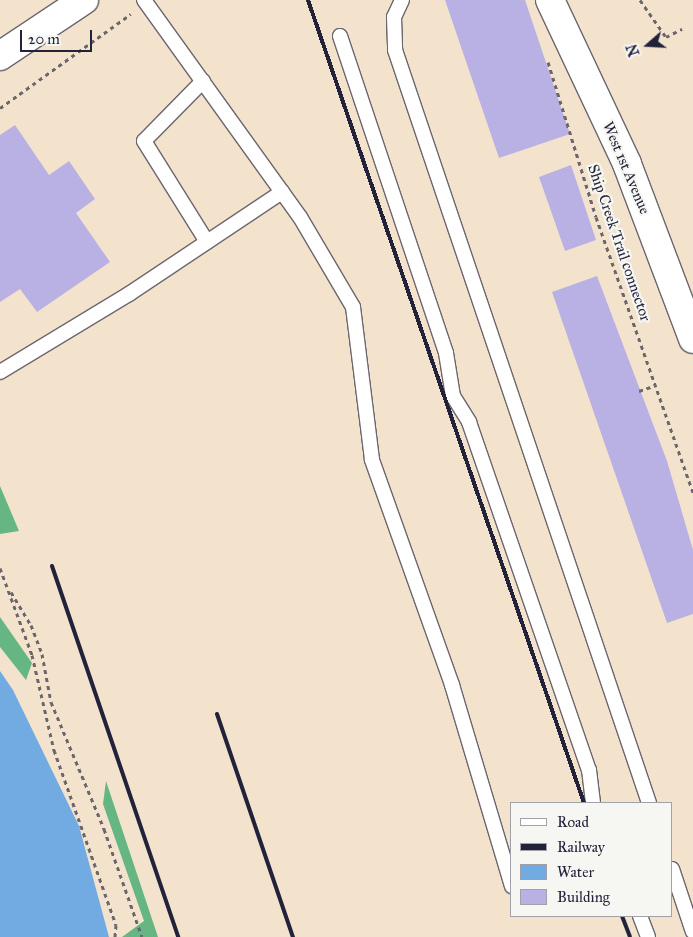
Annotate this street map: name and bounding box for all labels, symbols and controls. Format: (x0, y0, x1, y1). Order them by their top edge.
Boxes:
scale bar (22, 20, 95, 52)
north arrow (623, 20, 673, 70)
text: 20 m (28, 30, 60, 48)
text: N (623, 42, 643, 58)
street label: West 1st Avenue (598, 119, 654, 217)
street label: Ship Creek Trail connector (584, 162, 654, 324)
legend (510, 802, 673, 917)
text: Road (557, 813, 589, 831)
text: Railway (557, 838, 605, 856)
text: Water (557, 863, 594, 881)
text: Building (557, 888, 610, 906)

